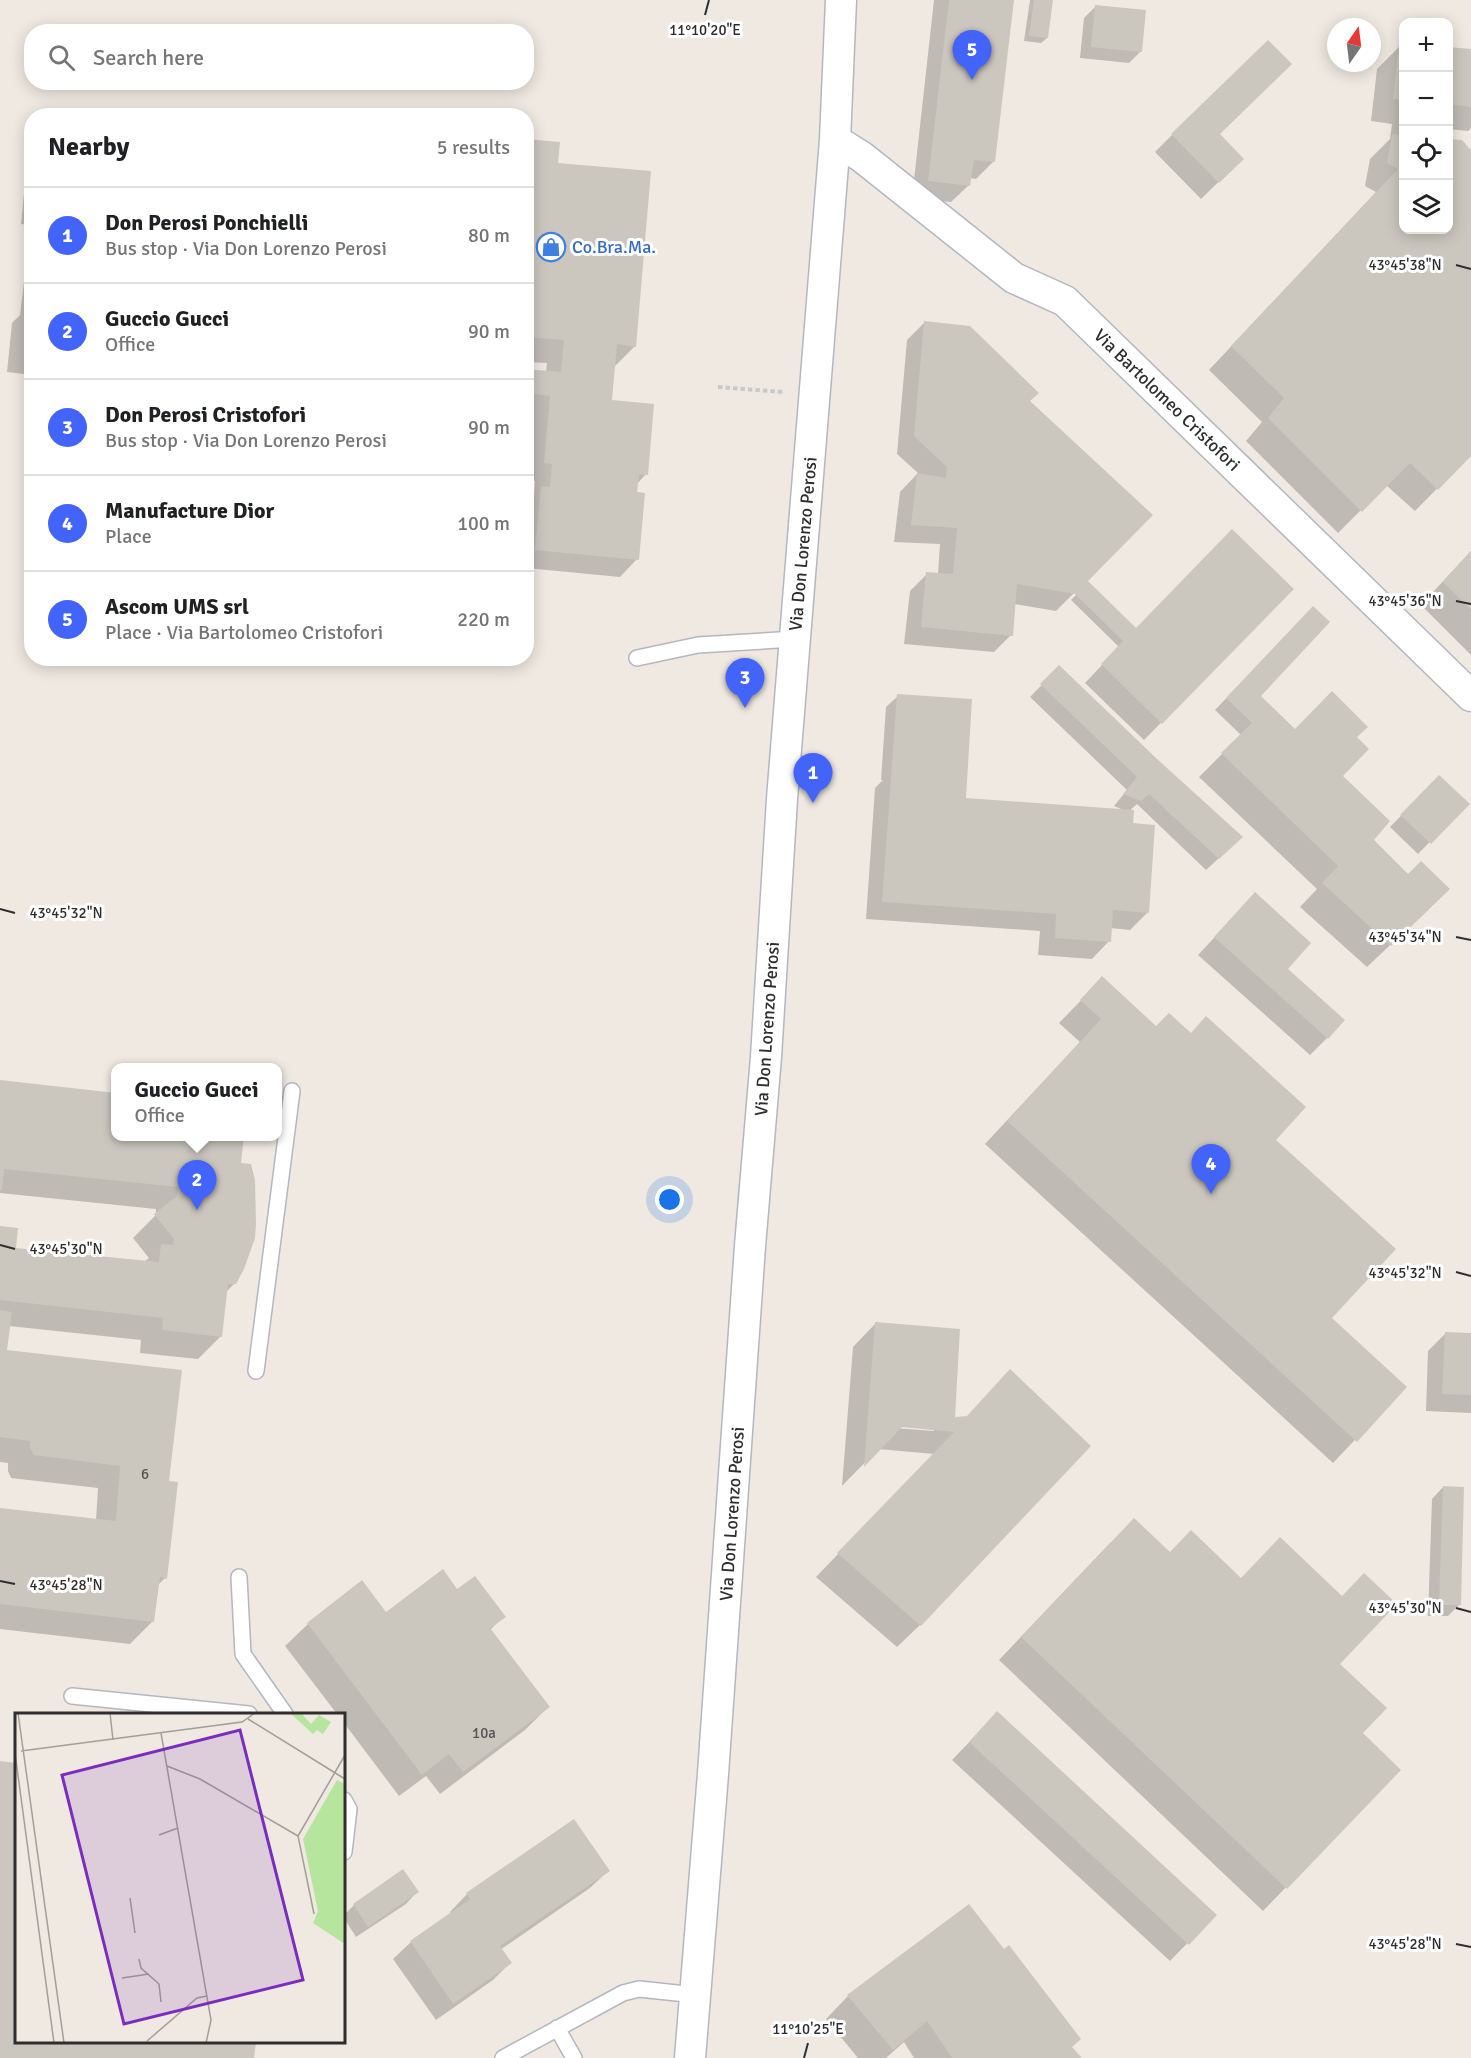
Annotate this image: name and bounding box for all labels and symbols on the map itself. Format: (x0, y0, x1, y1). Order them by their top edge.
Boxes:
north arrow (1327, 18, 1381, 72)
text: 11°10'20"E (669, 21, 741, 39)
pin: 5 (952, 31, 992, 80)
shop icon: Co.Bra.Ma. (535, 231, 567, 263)
place label: Co.Bra.Ma. (572, 236, 656, 258)
text: 43°45'38"N (1368, 256, 1442, 274)
street label: Via Bartolomeo Cristofori (1089, 324, 1245, 476)
street label: Via Don Lorenzo Perosi (784, 456, 822, 632)
text: 43°45'36"N (1368, 592, 1442, 610)
pin: 3 (726, 658, 764, 708)
pin: 1 (794, 754, 832, 803)
text: 43°45'32"N (29, 904, 103, 922)
text: 43°45'34"N (1368, 928, 1442, 946)
street label: Via Don Lorenzo Perosi (750, 941, 784, 1117)
pin: 4 (1192, 1144, 1230, 1194)
pin: 2 (178, 1160, 216, 1210)
your location (655, 1185, 684, 1214)
text: 43°45'30"N (29, 1240, 103, 1258)
text: 43°45'32"N (1368, 1264, 1442, 1282)
street label: Via Don Lorenzo Perosi (715, 1426, 749, 1602)
house number: 6 (141, 1465, 149, 1483)
text: 43°45'28"N (29, 1576, 103, 1594)
text: 43°45'30"N (1368, 1599, 1442, 1617)
inset map (15, 1713, 345, 2043)
house number: 10a (472, 1724, 496, 1742)
text: 43°45'28"N (1368, 1935, 1442, 1953)
text: 11°10'25"E (772, 2020, 844, 2038)

